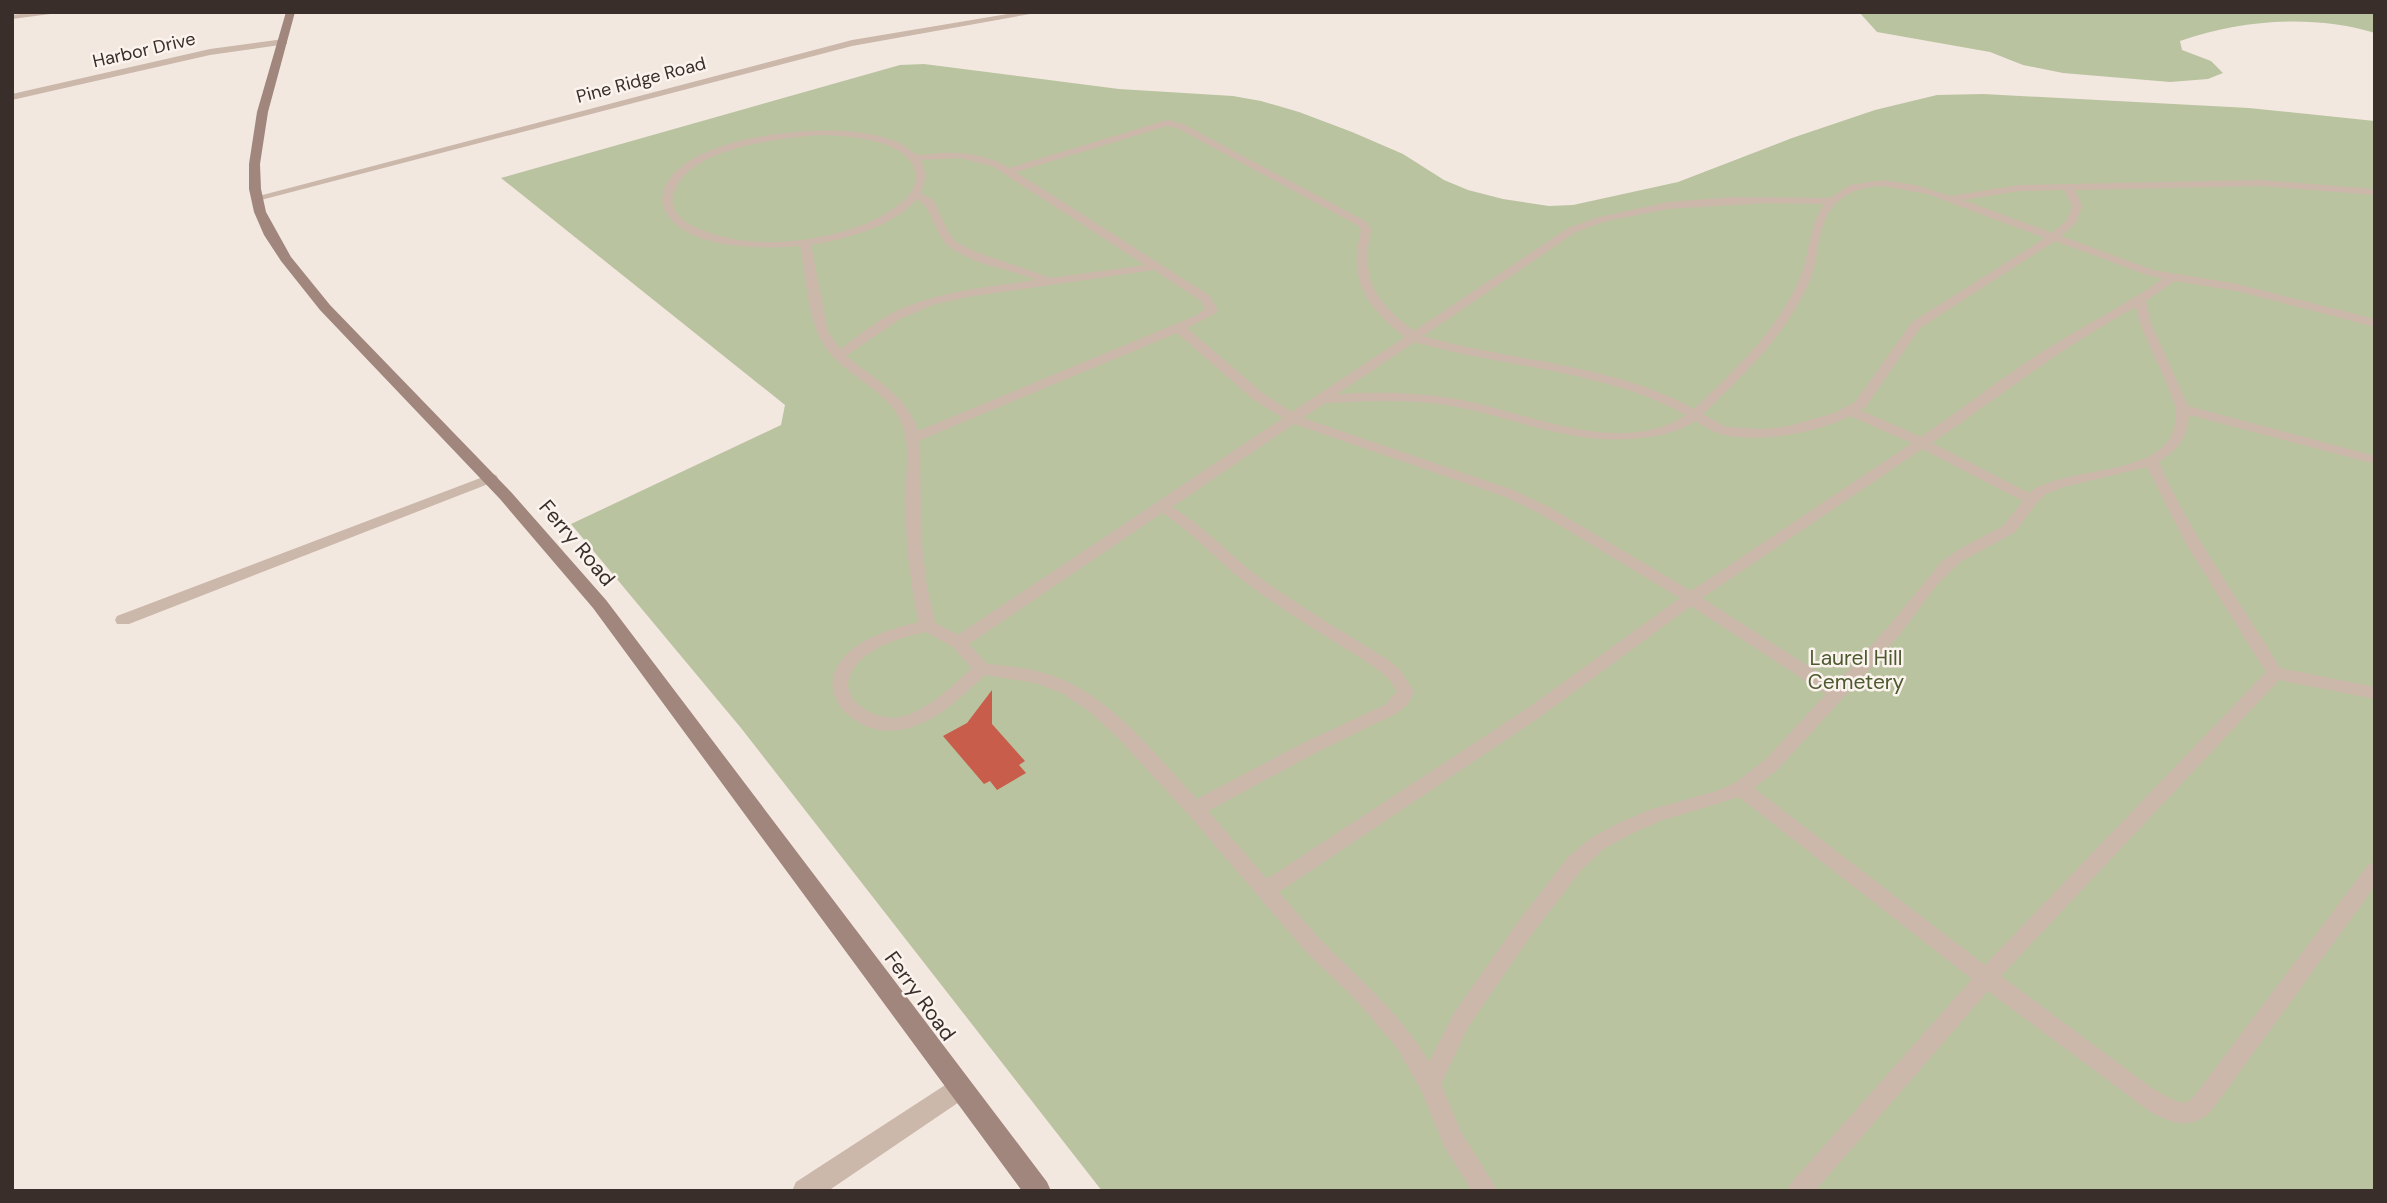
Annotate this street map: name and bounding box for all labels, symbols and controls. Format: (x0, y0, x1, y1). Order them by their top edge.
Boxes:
street label: Harbor Drive (90, 27, 198, 73)
street label: Pine Ridge Road (574, 51, 708, 109)
street label: Ferry Road (533, 494, 621, 592)
park label: Laurel Hill Cemetery (1808, 644, 1905, 696)
street label: Ferry Road (878, 946, 962, 1046)

